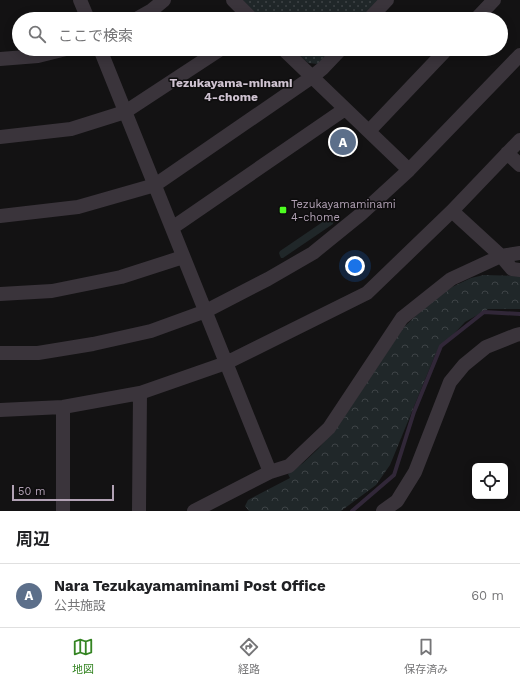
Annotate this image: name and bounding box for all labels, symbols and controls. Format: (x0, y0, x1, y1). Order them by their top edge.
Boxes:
search box (12, 12, 508, 56)
icon: search (26, 23, 48, 45)
text: ここで検索 (58, 27, 133, 45)
district label: Tezukayama-minami 4-chome (169, 76, 293, 104)
pin: A (330, 127, 356, 157)
place label: Tezukayamaminami 4-chome (291, 198, 396, 224)
marker: Tezukayamaminami 4-chome (278, 205, 288, 215)
your location (345, 256, 365, 276)
map controls (472, 463, 508, 499)
button: locate (472, 463, 508, 499)
scale bar (12, 483, 114, 502)
text: 50 m (18, 485, 45, 498)
text: 周辺 (16, 529, 50, 549)
text: Nara Tezukayamaminami Post Office (54, 577, 326, 595)
text: A (25, 588, 33, 603)
text: 60 m (471, 588, 504, 603)
text: 公共施設 (54, 598, 106, 613)
tab: 地図 (72, 636, 94, 676)
tab: 経路 (238, 636, 260, 676)
tab: 保存済み (404, 636, 448, 676)

